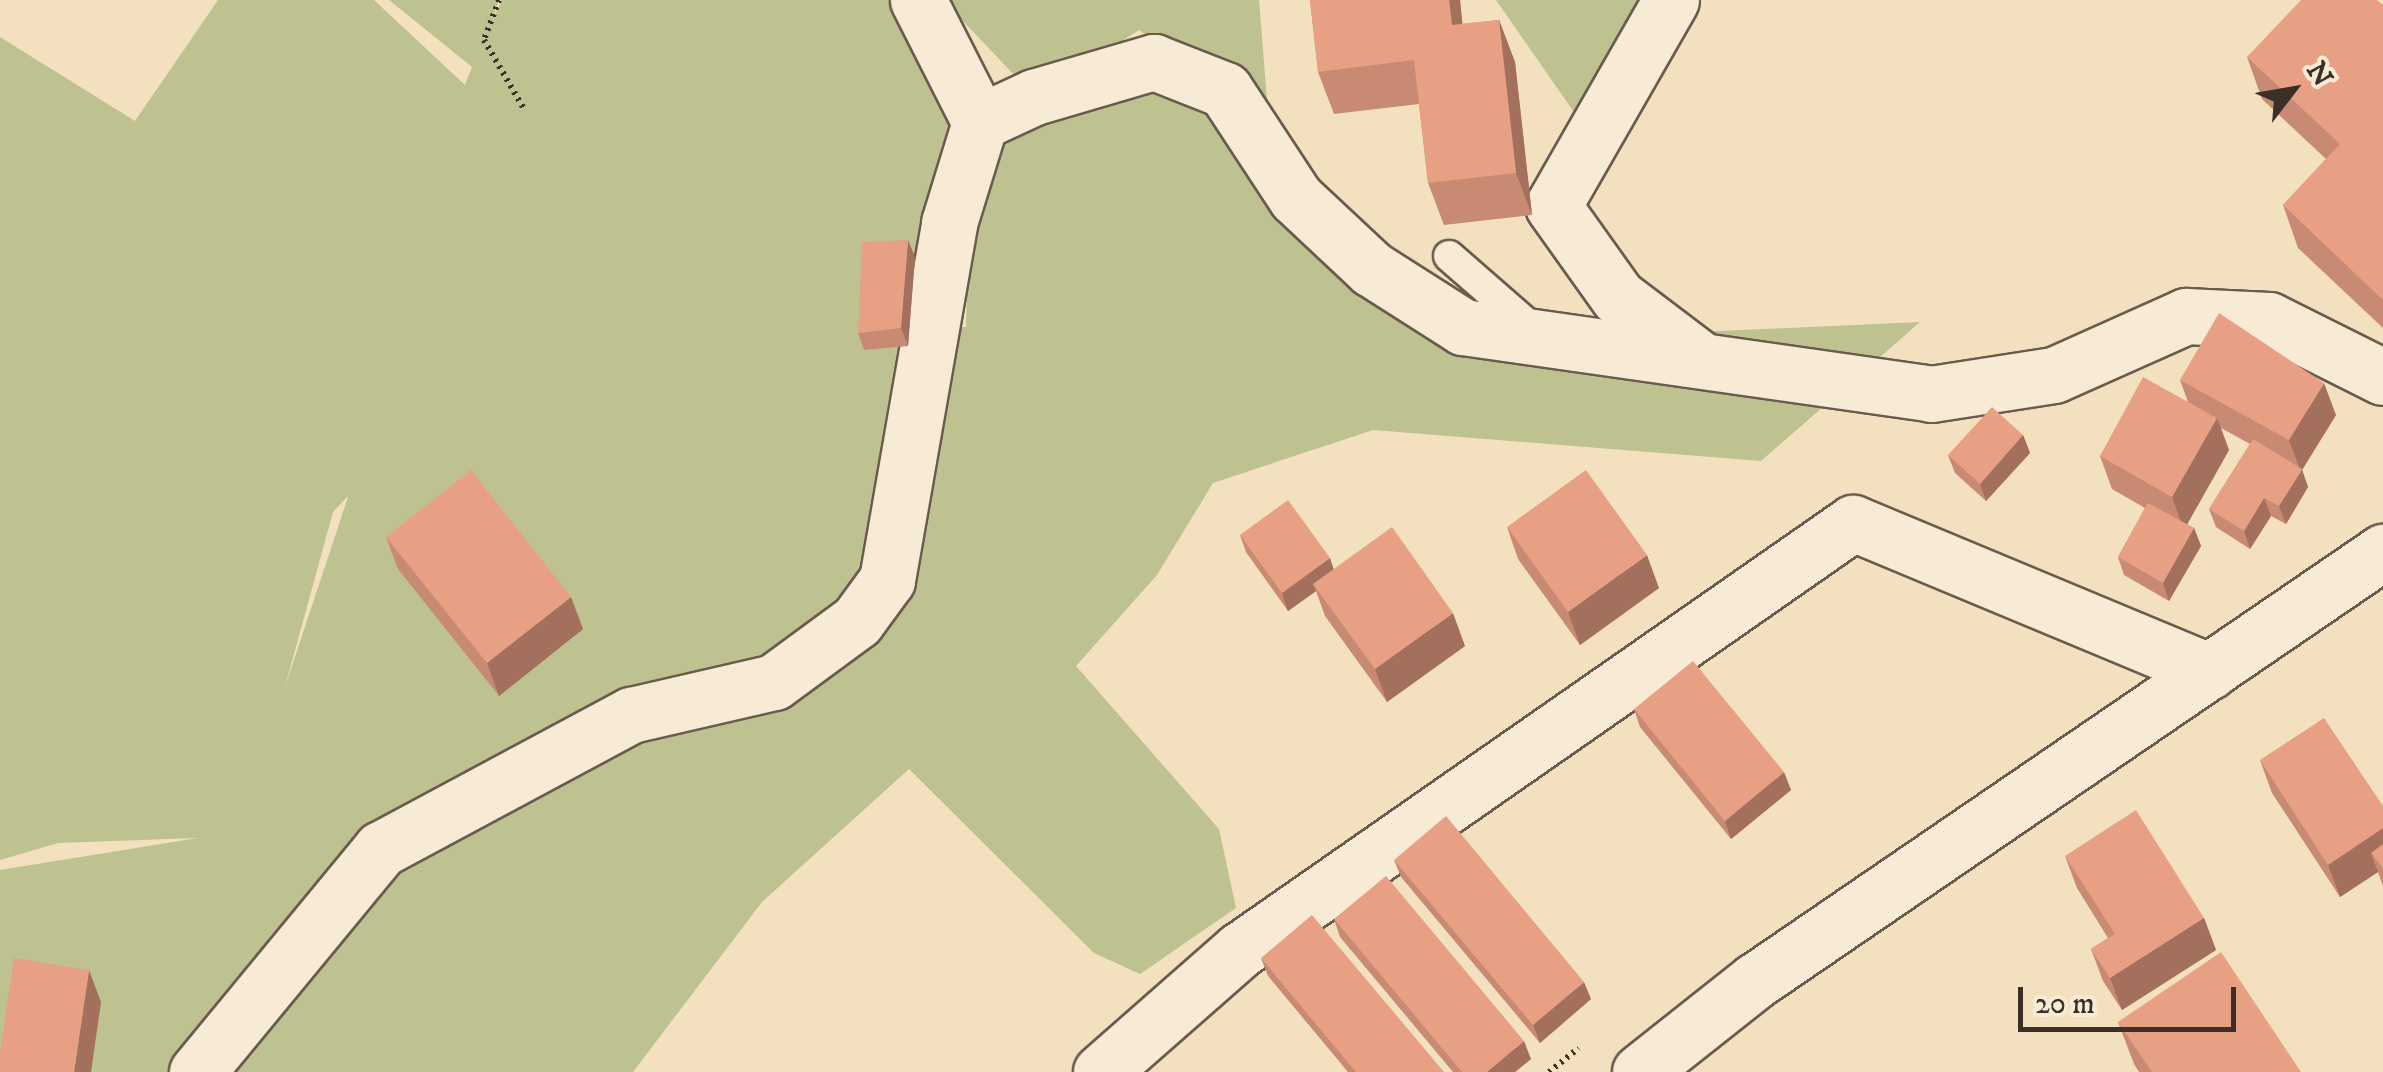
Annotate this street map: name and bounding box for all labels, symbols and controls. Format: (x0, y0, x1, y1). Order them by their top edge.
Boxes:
north arrow (2243, 40, 2343, 140)
text: N (2298, 55, 2340, 93)
scale bar (2023, 967, 2240, 1029)
text: 20 m (2035, 986, 2095, 1023)

